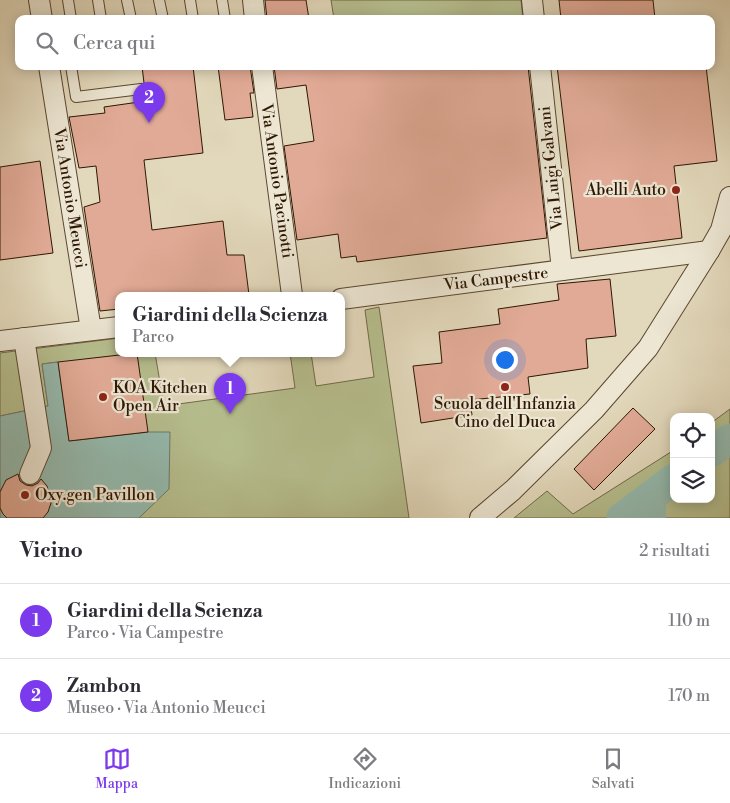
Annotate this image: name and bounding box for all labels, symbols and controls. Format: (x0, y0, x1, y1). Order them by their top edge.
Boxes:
search box (15, 15, 715, 70)
icon: search (33, 29, 61, 57)
text: Cerca qui (73, 31, 156, 55)
pin: 2 (133, 82, 165, 123)
street label: Via Antonio Pacinotti (256, 101, 298, 260)
street label: Via Luigi Galvani (535, 105, 568, 232)
street label: Via Antonio Meucci (49, 125, 91, 270)
place label: Abelli Auto (585, 180, 666, 200)
marker: Abelli Auto (670, 184, 682, 196)
street label: Via Campestre (442, 263, 549, 295)
popup (115, 292, 345, 357)
text: Giardini della Scienza (132, 303, 328, 327)
text: Parco (132, 327, 174, 347)
your location (492, 347, 518, 373)
pin: 1 (214, 373, 246, 414)
place label: KOA Kitchen Open Air (113, 378, 208, 416)
marker: Scuola dell'Infanzia Cino del Duca (499, 381, 511, 393)
marker: KOA Kitchen Open Air (97, 391, 109, 403)
place label: Scuola dell'Infanzia Cino del Duca (434, 394, 577, 432)
map controls (670, 413, 715, 503)
button: locate (670, 413, 715, 458)
button: layers (670, 458, 715, 503)
place label: Oxy.gen Pavillon (35, 485, 155, 505)
marker: Oxy.gen Pavillon (19, 489, 31, 501)
text: Vicino (20, 538, 83, 564)
text: 2 risultati (639, 541, 710, 561)
text: Giardini della Scienza (67, 599, 263, 623)
text: 1 (32, 611, 40, 631)
text: 110 m (668, 611, 710, 631)
text: Parco · Via Campestre (67, 623, 223, 643)
text: Zambon (67, 674, 141, 698)
text: 2 (31, 686, 41, 706)
text: 170 m (668, 686, 710, 706)
text: Museo · Via Antonio Meucci (67, 698, 266, 718)
tab: Mappa (95, 745, 138, 793)
tab: Indicazioni (329, 745, 401, 793)
tab: Salvati (592, 745, 635, 793)

